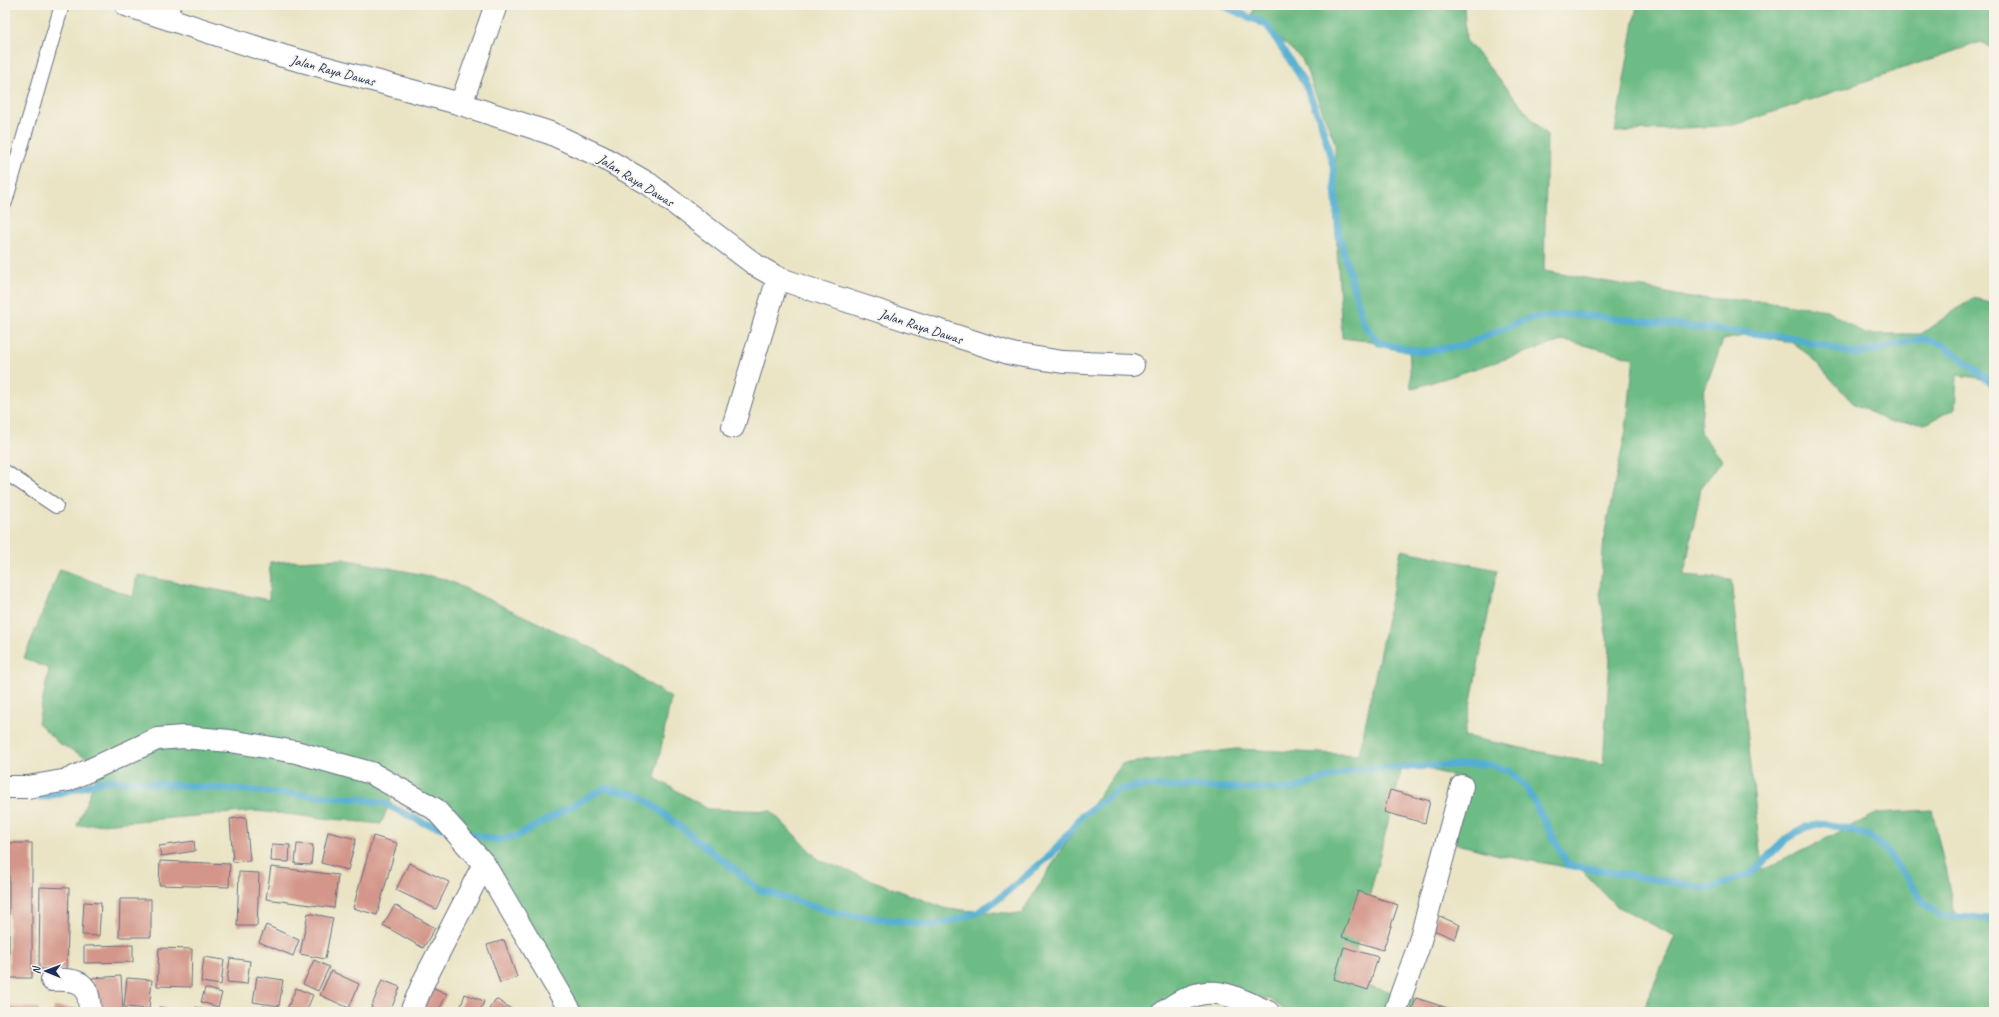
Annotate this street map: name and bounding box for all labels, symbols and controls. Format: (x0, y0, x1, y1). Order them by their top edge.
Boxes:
street label: Jalan Raya Dawas (288, 51, 378, 90)
street label: Jalan Raya Dawas (594, 150, 678, 211)
street label: Jalan Raya Dawas (876, 305, 966, 348)
north arrow (26, 951, 66, 991)
text: N (29, 965, 43, 974)

